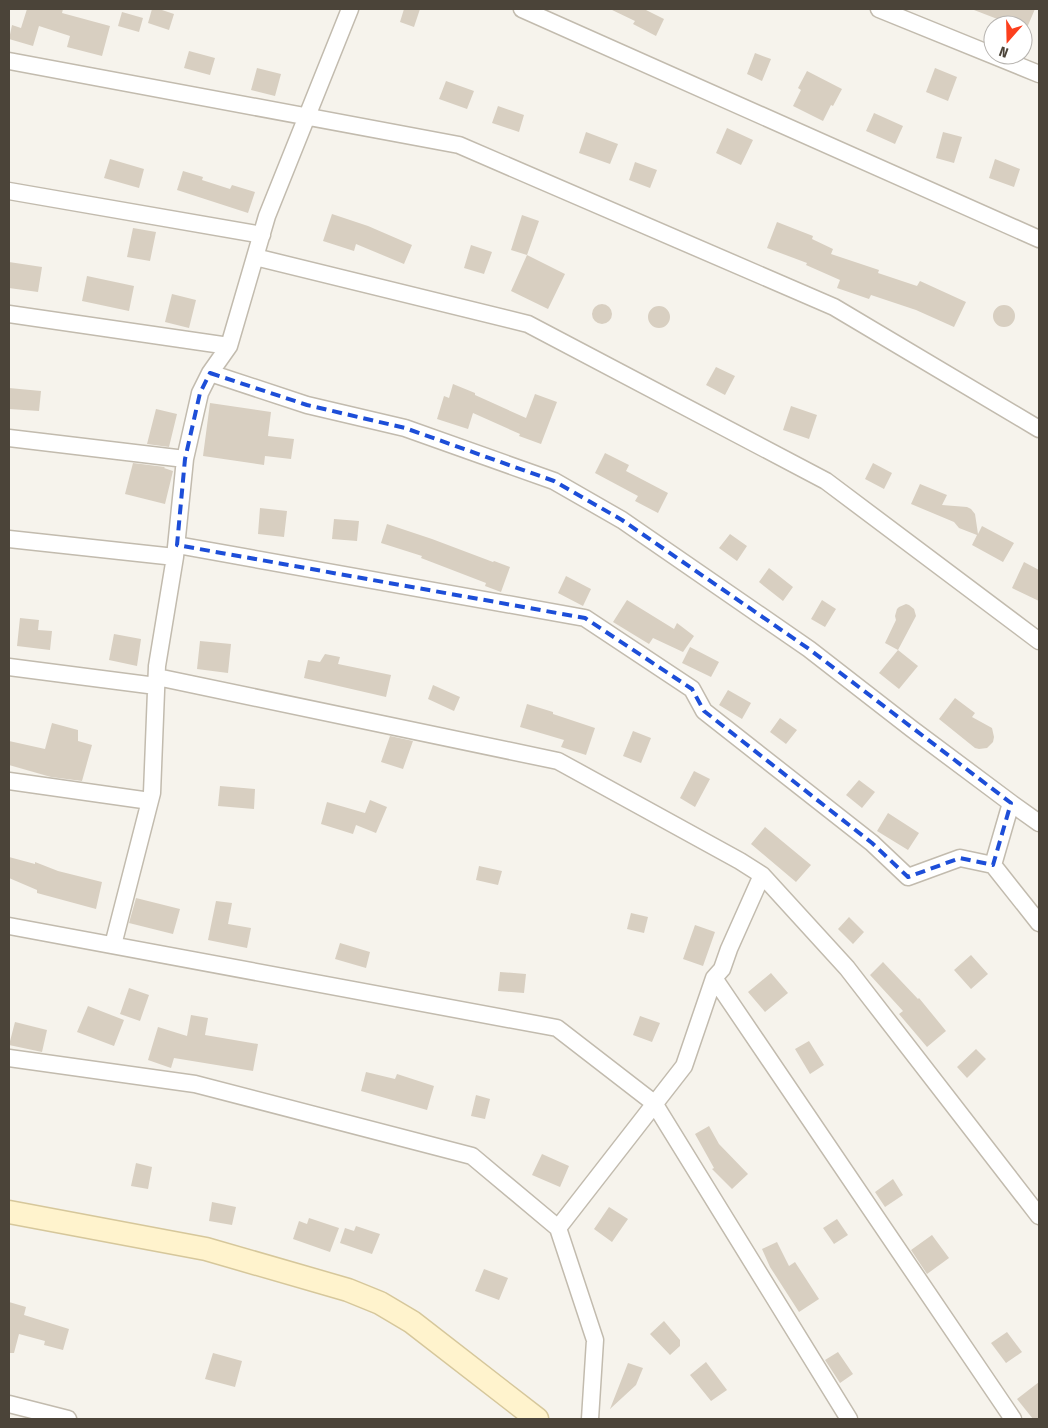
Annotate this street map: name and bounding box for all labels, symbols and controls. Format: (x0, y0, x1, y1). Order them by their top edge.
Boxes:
north arrow (983, 15, 1033, 65)
text: N (997, 42, 1011, 61)

